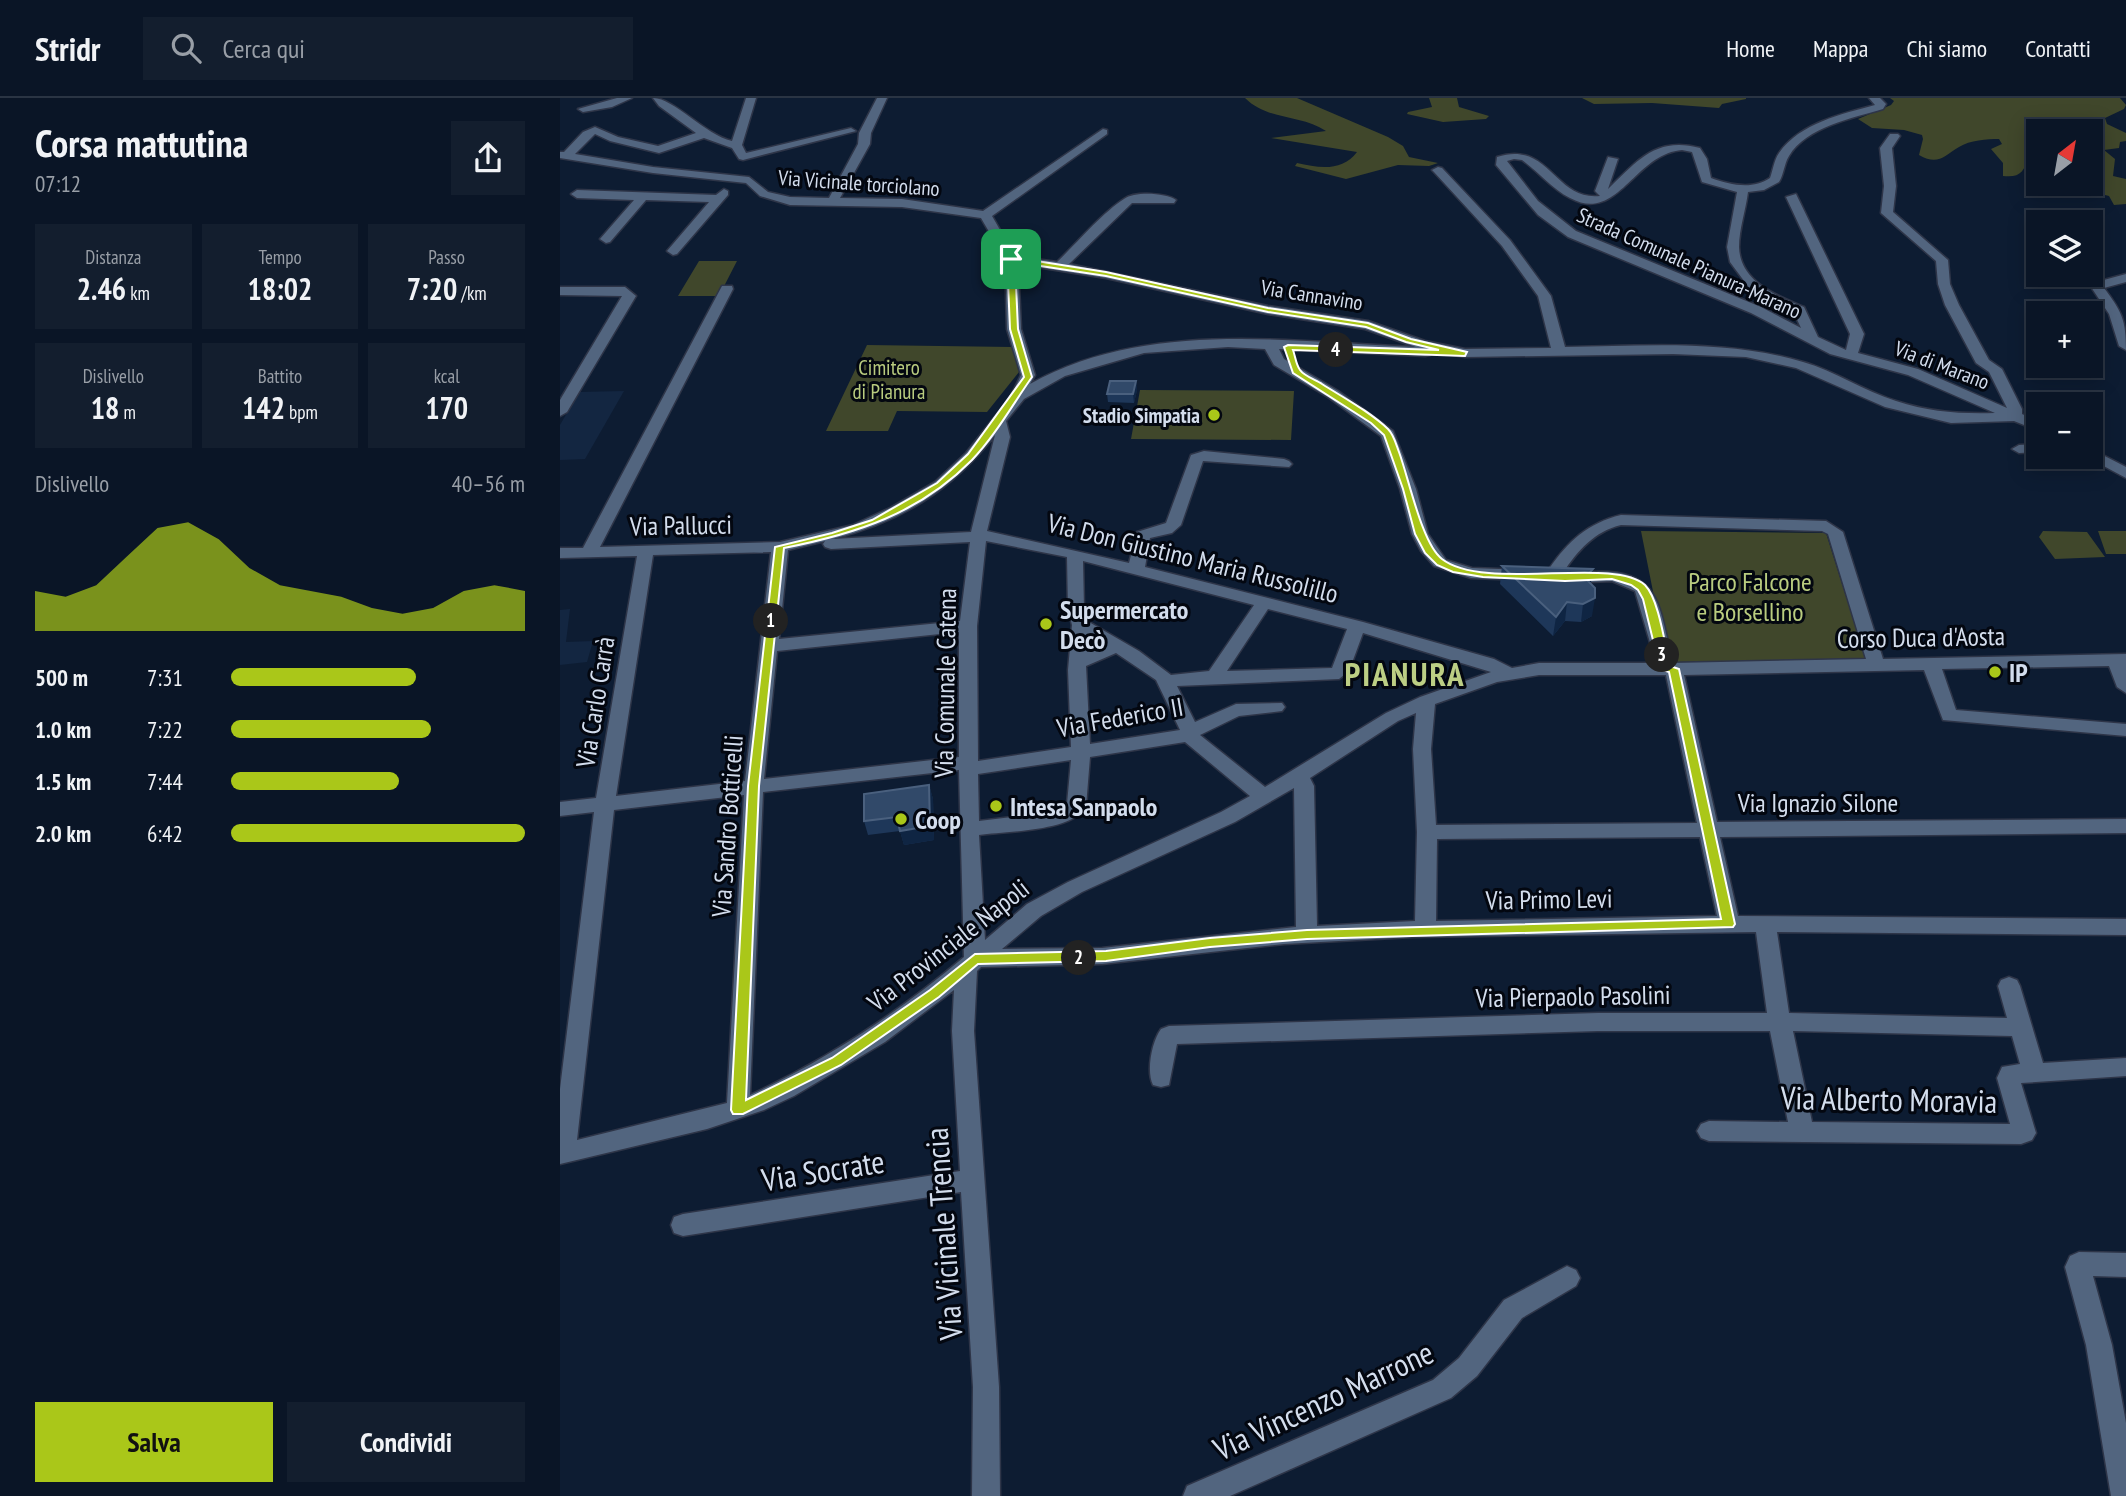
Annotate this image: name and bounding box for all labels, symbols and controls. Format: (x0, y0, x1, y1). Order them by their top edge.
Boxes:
search box (143, 17, 633, 80)
text: Stridr (35, 27, 101, 70)
icon: search (167, 29, 205, 67)
text: Cerca qui (223, 32, 305, 65)
text: Home (1726, 33, 1775, 64)
text: Mappa (1813, 33, 1868, 64)
text: Chi siamo (1906, 33, 1987, 64)
text: Contatti (2025, 33, 2091, 64)
text: Corsa mattutina (35, 118, 248, 167)
north arrow (2026, 119, 2104, 196)
map controls (2026, 119, 2103, 469)
button: share (451, 121, 525, 195)
street label: Via Vicinale torciolano (776, 164, 941, 202)
text: 07:12 (35, 169, 81, 198)
street label: Strada Comunale Pianura-Marano (1573, 201, 1805, 325)
button: layers (2026, 210, 2103, 287)
pin (981, 229, 1041, 289)
icon: arrive (992, 240, 1030, 278)
text: Distanza (85, 245, 141, 269)
text: Tempo (258, 245, 302, 269)
text: Passo (428, 245, 465, 269)
text: 2.46 (77, 269, 126, 308)
text: 18:02 (248, 269, 312, 308)
text: 7:20 (407, 269, 457, 308)
street label: Via Cannavino (1258, 273, 1365, 316)
text: km (126, 281, 150, 305)
text: /km (457, 281, 487, 305)
button: + (2026, 301, 2103, 378)
pin: 4 (1318, 332, 1354, 368)
street label: Via di Marano (1890, 334, 1993, 395)
text: 4 (1331, 337, 1340, 361)
park label: Cimitero di Pianura (852, 354, 926, 405)
text: Dislivello (83, 364, 144, 388)
text: Battito (258, 364, 302, 388)
text: kcal (434, 364, 460, 388)
text: 18 (91, 388, 119, 427)
text: 142 (242, 388, 285, 427)
text: 170 (425, 388, 468, 427)
button: − (2026, 392, 2103, 469)
text: m (119, 400, 136, 424)
text: bpm (285, 400, 318, 424)
place label: Stadio Simpatia (1083, 402, 1200, 429)
marker: Stadio Simpatia (1206, 407, 1222, 423)
text: Dislivello (35, 469, 109, 498)
text: 40–56 m (452, 469, 525, 498)
street label: Via Don Giustino Maria Russolillo (1043, 506, 1342, 610)
street label: Via Pallucci (629, 508, 732, 542)
park label: Parco Falcone e Borsellino (1688, 565, 1812, 628)
street label: Via Comunale Catena (927, 588, 963, 779)
place label: Supermercato Decò (1060, 593, 1188, 656)
pin: 1 (754, 603, 788, 638)
text: 1 (766, 608, 775, 632)
marker: Supermercato Decò (1038, 616, 1054, 632)
street label: Corso Duca d'Aosta (1837, 619, 2005, 655)
street label: Via Carlo Carrà (568, 634, 622, 771)
pin: 3 (1644, 638, 1680, 672)
text: 3 (1657, 642, 1666, 666)
district label: PIANURA (1344, 652, 1466, 695)
place label: IP (2009, 656, 2028, 689)
text: 500 m (35, 663, 88, 692)
text: 7:31 (147, 663, 183, 692)
marker: IP (1987, 664, 2003, 680)
street label: Via Federico II (1053, 690, 1186, 744)
text: 1.0 km (35, 715, 91, 744)
text: 7:22 (147, 715, 183, 744)
street label: Via Sandro Botticelli (704, 734, 750, 919)
text: 1.5 km (35, 767, 91, 796)
text: 7:44 (147, 767, 183, 796)
street label: Via Ignazio Silone (1737, 786, 1898, 819)
place label: Intesa Sanpaolo (1010, 790, 1157, 823)
marker: Intesa Sanpaolo (988, 798, 1004, 814)
place label: Coop (915, 803, 961, 836)
marker: Coop (893, 811, 909, 827)
text: 2.0 km (35, 819, 91, 848)
text: 6:42 (147, 819, 183, 848)
street label: Via Provinciale Napoli (860, 872, 1035, 1019)
street label: Via Primo Levi (1484, 881, 1613, 917)
pin: 2 (1062, 940, 1096, 976)
text: 2 (1074, 945, 1083, 969)
street label: Via Pierpaolo Pasolini (1474, 978, 1671, 1014)
street label: Via Alberto Moravia (1779, 1076, 1998, 1122)
street label: Via Vicinale Trencia (915, 1126, 971, 1343)
street label: Via Socrate (758, 1140, 887, 1201)
street label: Via Vincenzo Marrone (1205, 1331, 1440, 1470)
button: Salva (35, 1402, 273, 1482)
button: Condividi (287, 1402, 525, 1482)

